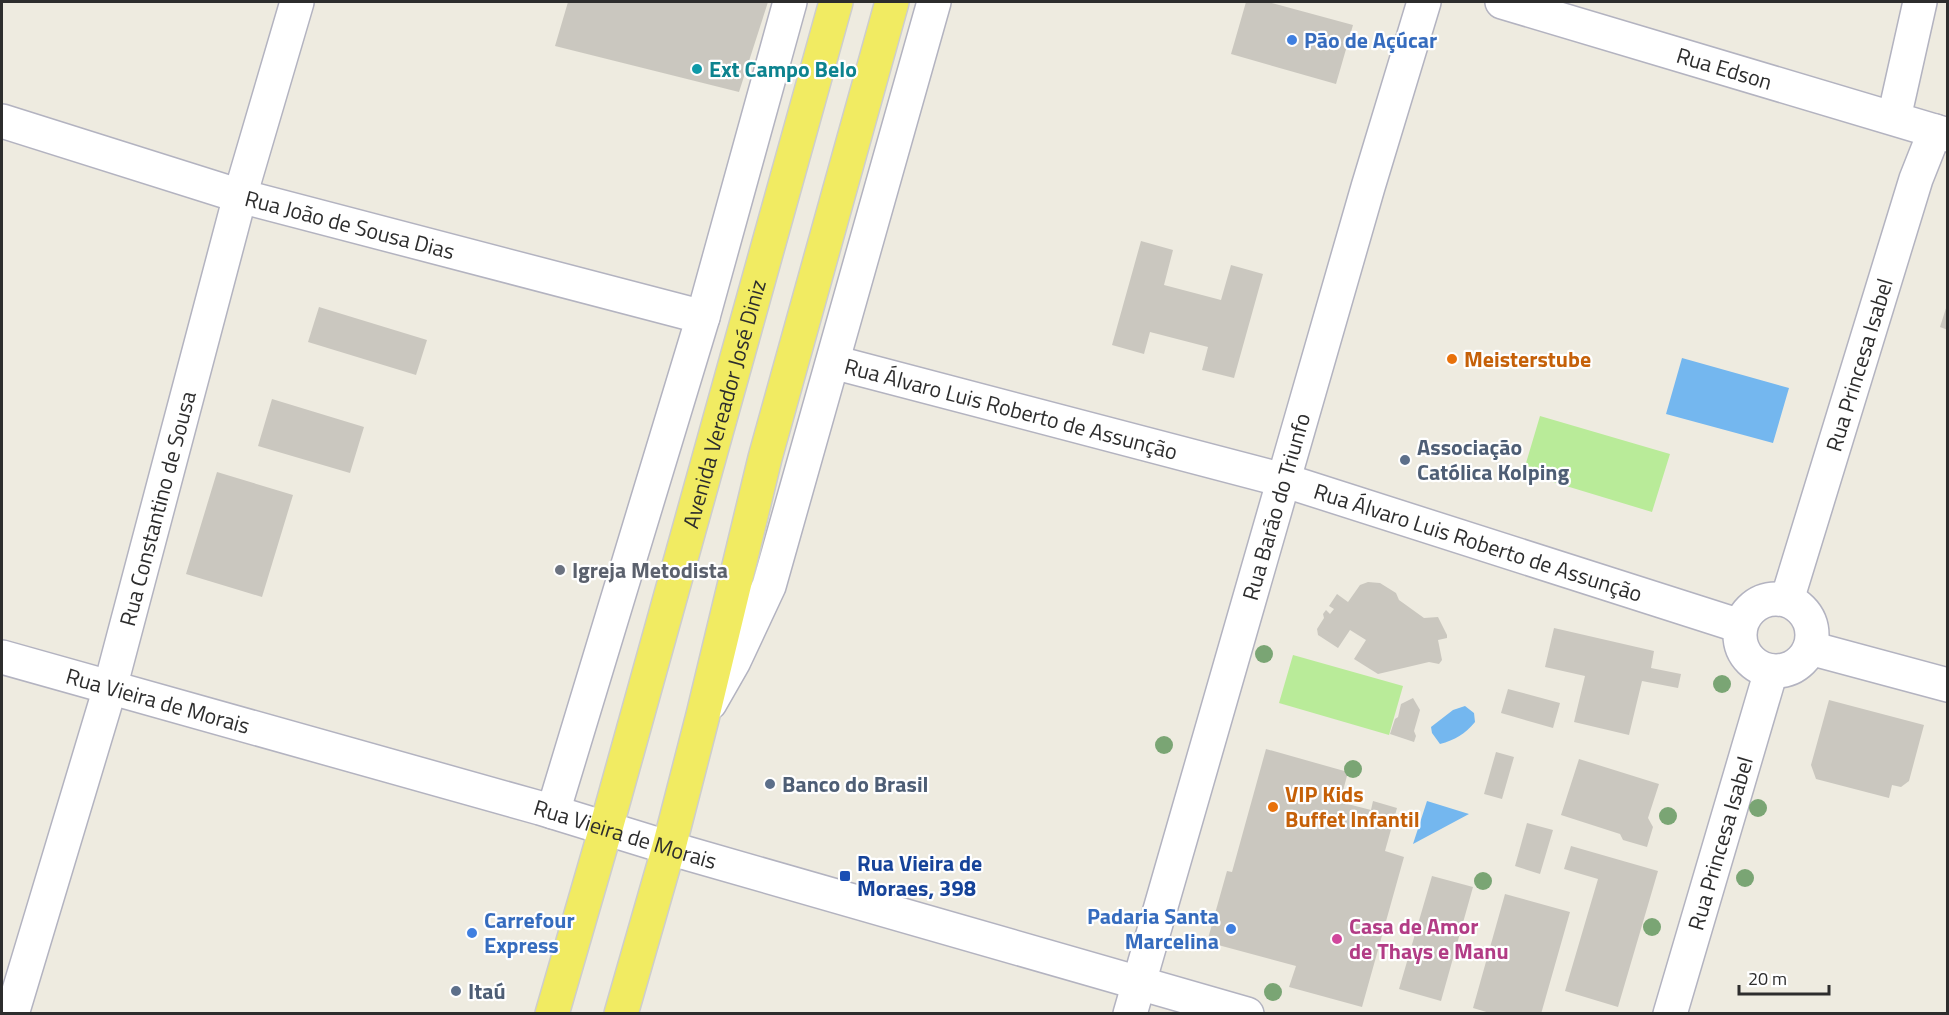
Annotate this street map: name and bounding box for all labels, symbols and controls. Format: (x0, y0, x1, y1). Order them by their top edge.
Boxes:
place label: Pão de Açúcar (1304, 23, 1437, 57)
marker: Pão de Açúcar (1285, 33, 1299, 47)
street label: Rua Edson (1672, 38, 1776, 99)
place label: Ext Campo Belo (709, 52, 857, 86)
marker: Ext Campo Belo (690, 62, 704, 76)
street label: Rua João de Sousa Dias (241, 181, 458, 268)
street label: Rua Princesa Isabel (1817, 274, 1902, 456)
street label: Avenida Vereador José Diniz (673, 276, 775, 532)
place label: Meisterstube (1464, 342, 1591, 376)
street label: Rua Álvaro Luis Roberto de Assunção (841, 349, 1181, 469)
marker: Meisterstube (1445, 352, 1459, 366)
street label: Rua Constantino de Sousa (110, 387, 205, 630)
street label: Rua Barão do Triunfo (1233, 409, 1319, 604)
place label: Associação Católica Kolping (1417, 430, 1570, 489)
marker: Associação Católica Kolping (1398, 453, 1412, 467)
street label: Rua Álvaro Luis Roberto de Assunção (1309, 474, 1647, 611)
place label: Igreja Metodista (572, 553, 728, 587)
marker: Igreja Metodista (553, 563, 567, 577)
street label: Rua Vieira de Morais (62, 659, 254, 743)
street label: Rua Princesa Isabel (1679, 752, 1762, 934)
place label: Banco do Brasil (782, 767, 929, 801)
marker: Banco do Brasil (763, 777, 777, 791)
place label: VIP Kids Buffet Infantil (1285, 777, 1420, 836)
street label: Rua Vieira de Morais (530, 790, 721, 878)
marker: VIP Kids Buffet Infantil (1266, 800, 1280, 814)
place label: Rua Vieira de Moraes, 398 (857, 846, 982, 905)
marker: Rua Vieira de Moraes, 398 (838, 869, 852, 883)
place label: Padaria Santa Marcelina (1087, 899, 1219, 958)
place label: Carrefour Express (484, 903, 575, 962)
place label: Casa de Amor de Thays e Manu (1349, 909, 1509, 968)
marker: Padaria Santa Marcelina (1224, 922, 1238, 936)
marker: Carrefour Express (465, 926, 479, 940)
marker: Casa de Amor de Thays e Manu (1330, 932, 1344, 946)
scale bar (1739, 958, 1829, 996)
text: 20 m (1748, 965, 1787, 992)
place label: Itaú (468, 974, 506, 1008)
marker: Itaú (449, 984, 463, 998)

